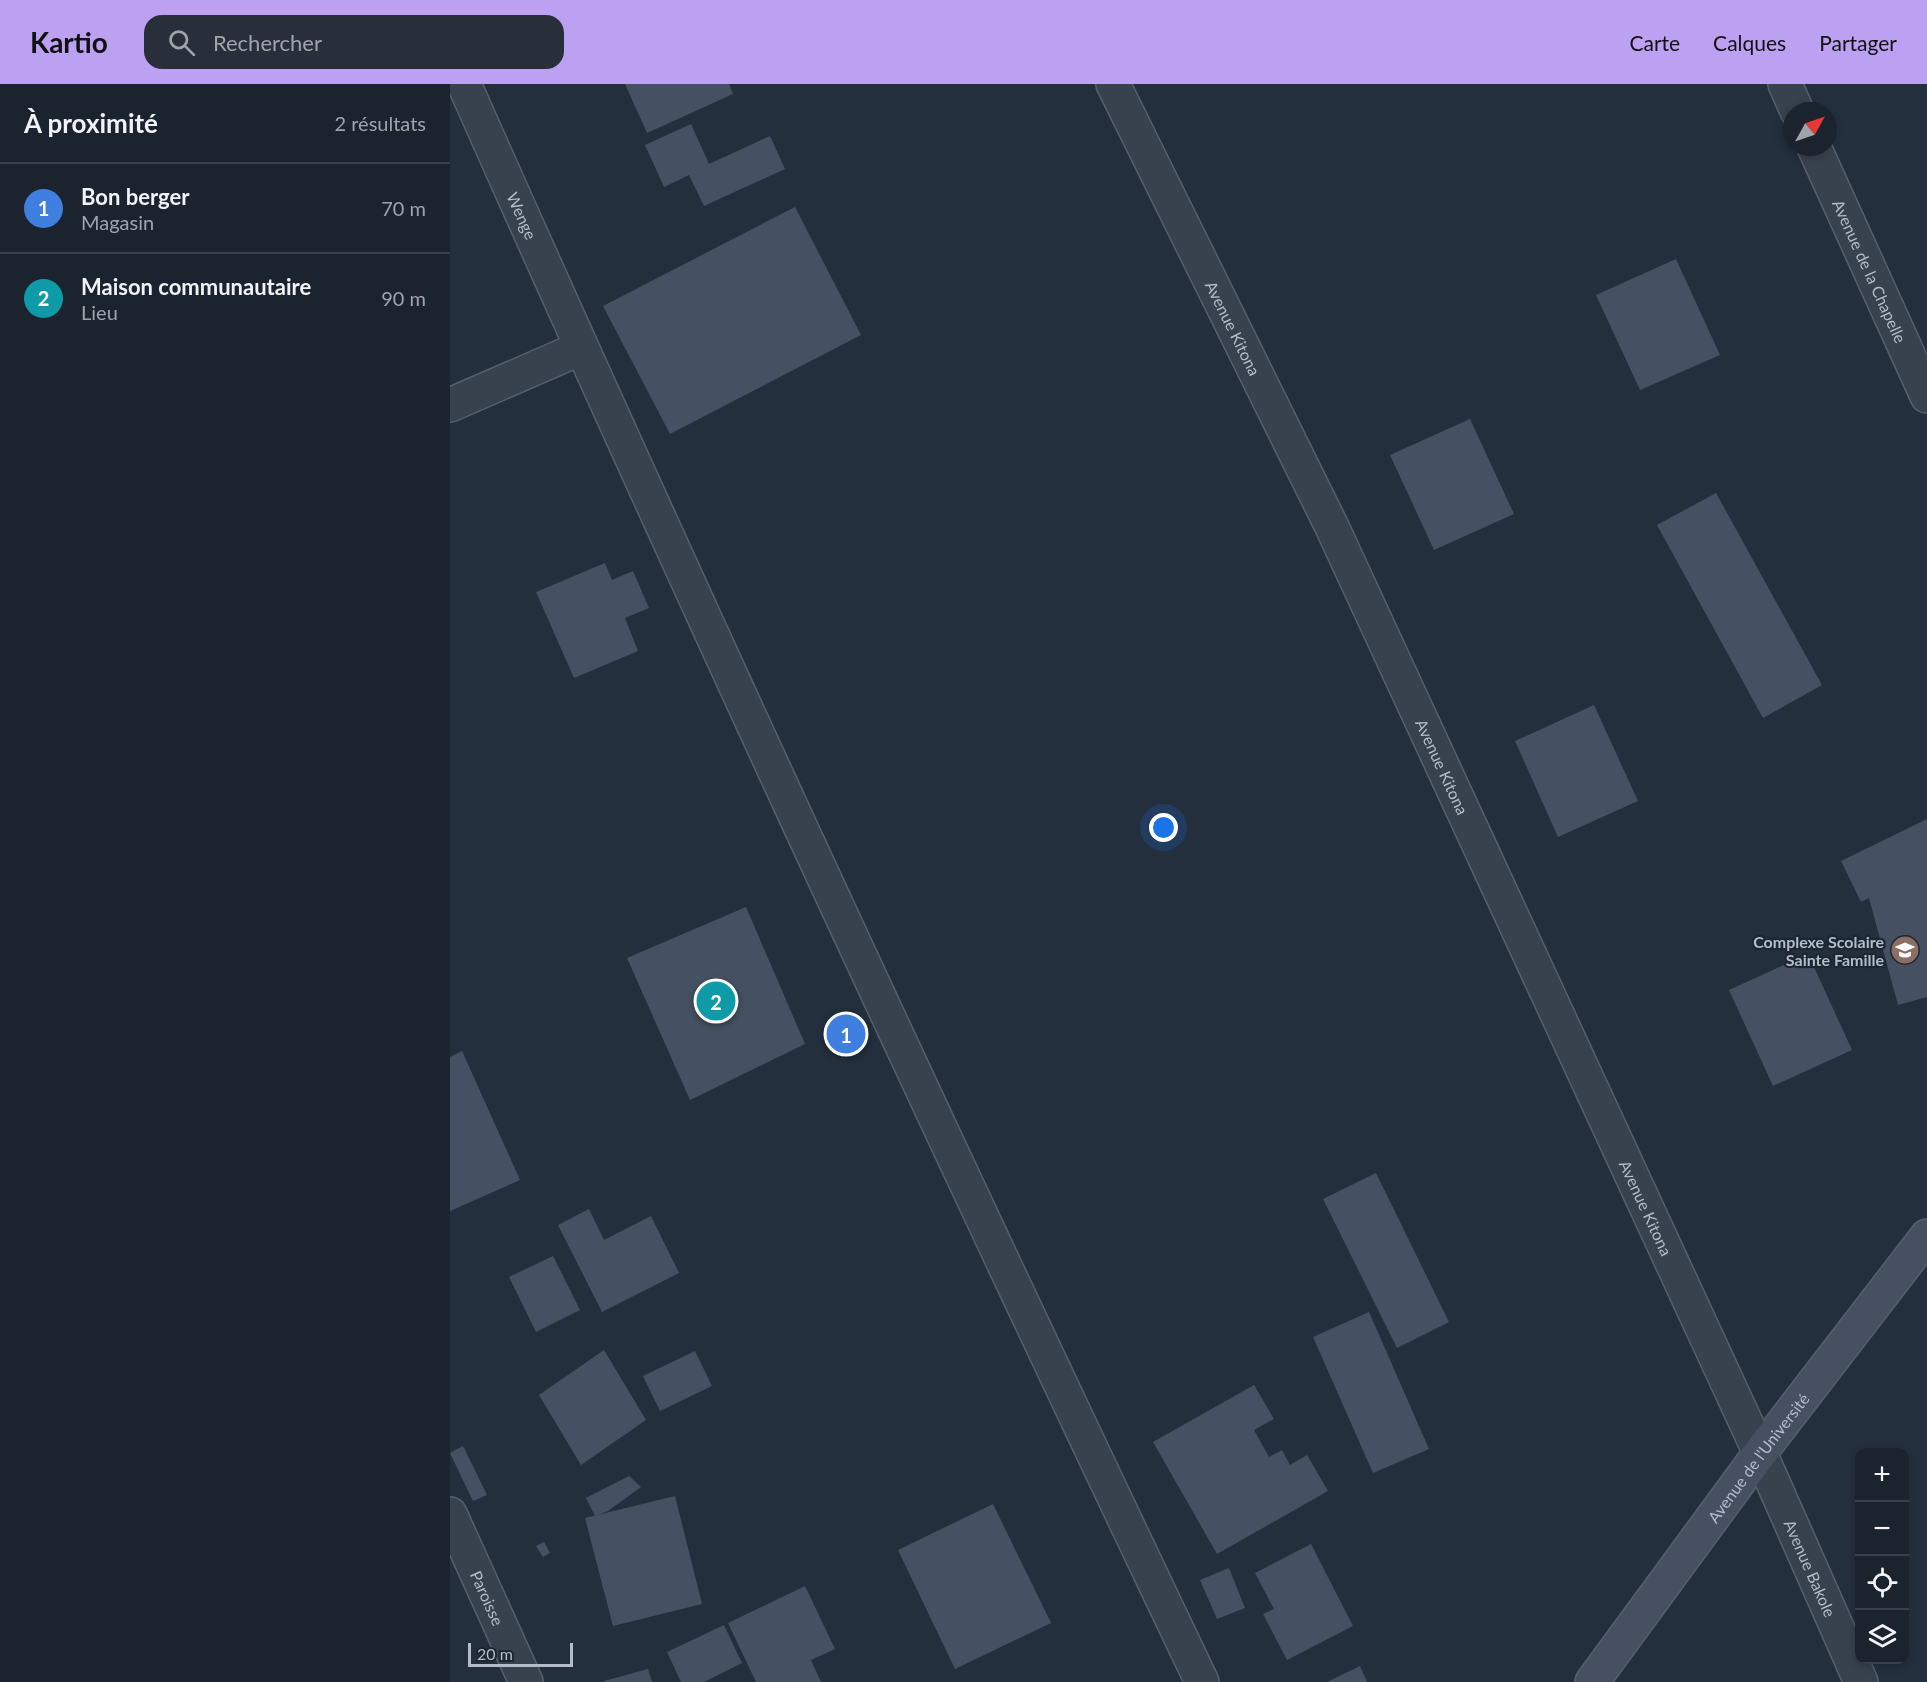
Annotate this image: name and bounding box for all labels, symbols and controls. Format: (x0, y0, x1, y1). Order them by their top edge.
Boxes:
search box (144, 15, 564, 69)
text: Kartio (30, 25, 108, 59)
icon: search (165, 26, 198, 59)
text: Rechercher (213, 29, 322, 56)
text: Carte (1629, 30, 1680, 55)
text: Calques (1713, 30, 1786, 55)
text: Partager (1819, 30, 1897, 55)
north arrow (1783, 102, 1837, 156)
text: À proximité (24, 107, 158, 139)
text: 2 résultats (335, 111, 426, 135)
text: Bon berger (81, 183, 189, 210)
street label: Wenge (504, 189, 541, 242)
text: 1 (38, 196, 49, 220)
text: 70 m (381, 196, 426, 220)
street label: Avenue de la Chapelle (1829, 196, 1911, 346)
text: Magasin (81, 210, 154, 234)
text: Maison communautaire (81, 273, 311, 300)
street label: Avenue Kitona (1202, 277, 1265, 378)
text: 2 (38, 286, 49, 310)
text: 90 m (381, 286, 426, 310)
text: Lieu (81, 300, 118, 324)
street label: Avenue Kitona (1412, 716, 1473, 817)
your location (1149, 813, 1178, 842)
place label: Complexe Scolaire Sainte Famille (1753, 932, 1884, 969)
school or university icon: Complexe Scolaire Sainte Famille (1889, 934, 1921, 966)
pin: 2 (696, 978, 736, 1024)
pin: 1 (826, 1012, 866, 1056)
street label: Avenue Kitona (1616, 1157, 1677, 1258)
street label: Avenue de l'Université (1703, 1389, 1812, 1526)
map controls (1855, 1448, 1909, 1664)
button: + (1855, 1448, 1909, 1502)
button: − (1855, 1502, 1909, 1556)
street label: Avenue Bakole (1781, 1516, 1840, 1620)
button: locate (1855, 1556, 1909, 1610)
street label: Paroisse (467, 1567, 509, 1628)
button: layers (1855, 1610, 1909, 1664)
scale bar (468, 1640, 573, 1668)
text: 20 m (477, 1644, 513, 1663)

